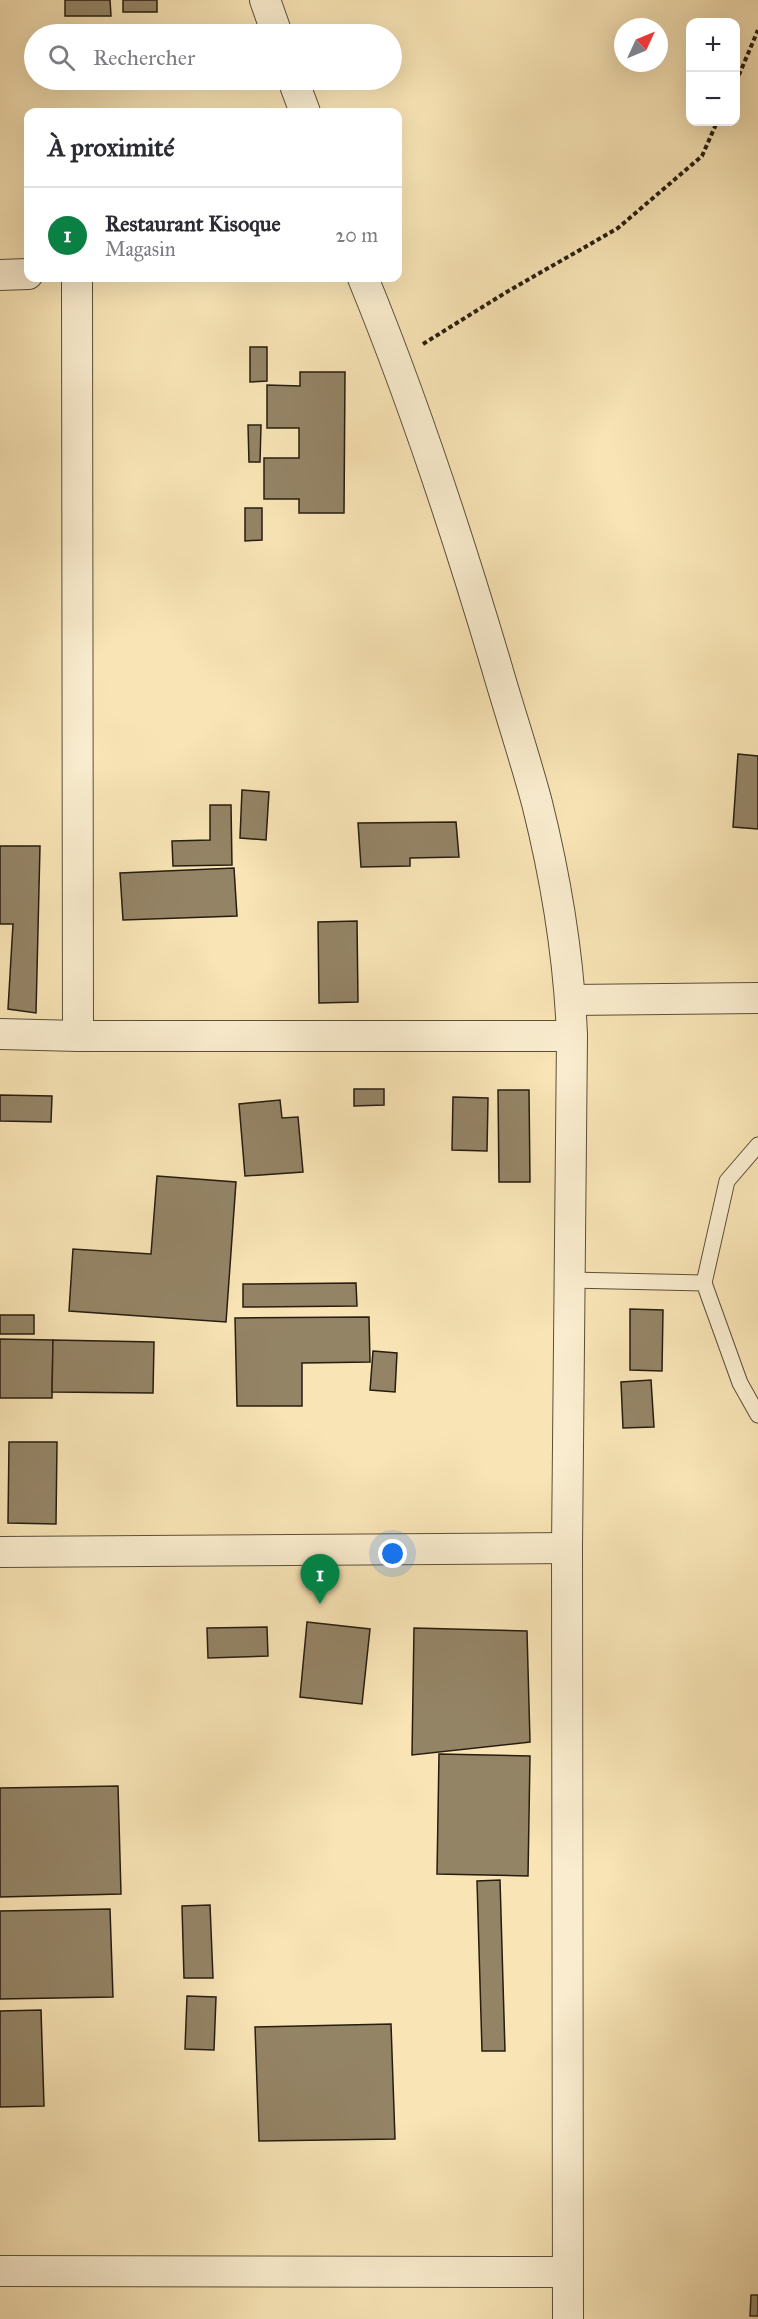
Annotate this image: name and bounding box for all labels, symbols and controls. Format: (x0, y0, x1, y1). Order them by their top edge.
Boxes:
north arrow (614, 18, 668, 72)
map controls (686, 18, 740, 126)
button: + (686, 18, 740, 72)
search box (24, 24, 402, 90)
icon: search (45, 41, 78, 74)
text: Rechercher (93, 44, 195, 71)
button: − (686, 72, 740, 126)
text: À proximité (48, 131, 174, 163)
text: Restaurant Kisoque (105, 210, 281, 237)
text: 1 (64, 223, 71, 247)
text: 20 m (335, 223, 378, 247)
text: Magasin (105, 237, 175, 261)
your location (378, 1539, 407, 1568)
pin: 1 (300, 1554, 340, 1604)

